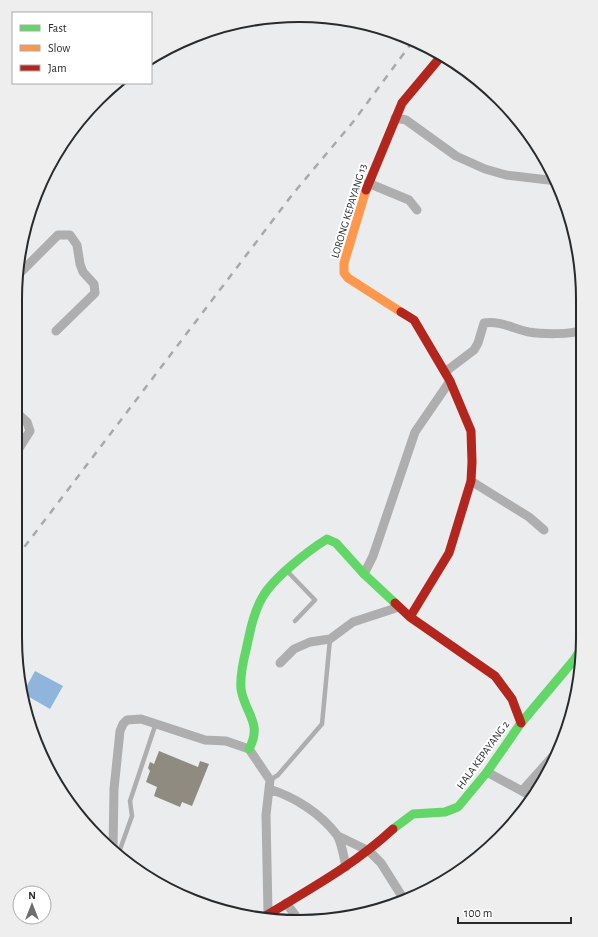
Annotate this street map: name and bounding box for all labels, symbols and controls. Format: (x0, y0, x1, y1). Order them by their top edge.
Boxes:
legend (12, 12, 152, 84)
text: Fast (48, 22, 67, 34)
text: Slow (48, 42, 70, 54)
text: Jam (48, 62, 67, 74)
street label: LORONG KEPAYANG 13 (329, 162, 369, 259)
street label: HALA KEPAYANG 2 (455, 719, 511, 791)
north arrow (12, 885, 52, 925)
text: N (28, 890, 36, 901)
scale bar (458, 899, 571, 925)
text: 100 m (464, 907, 492, 919)

